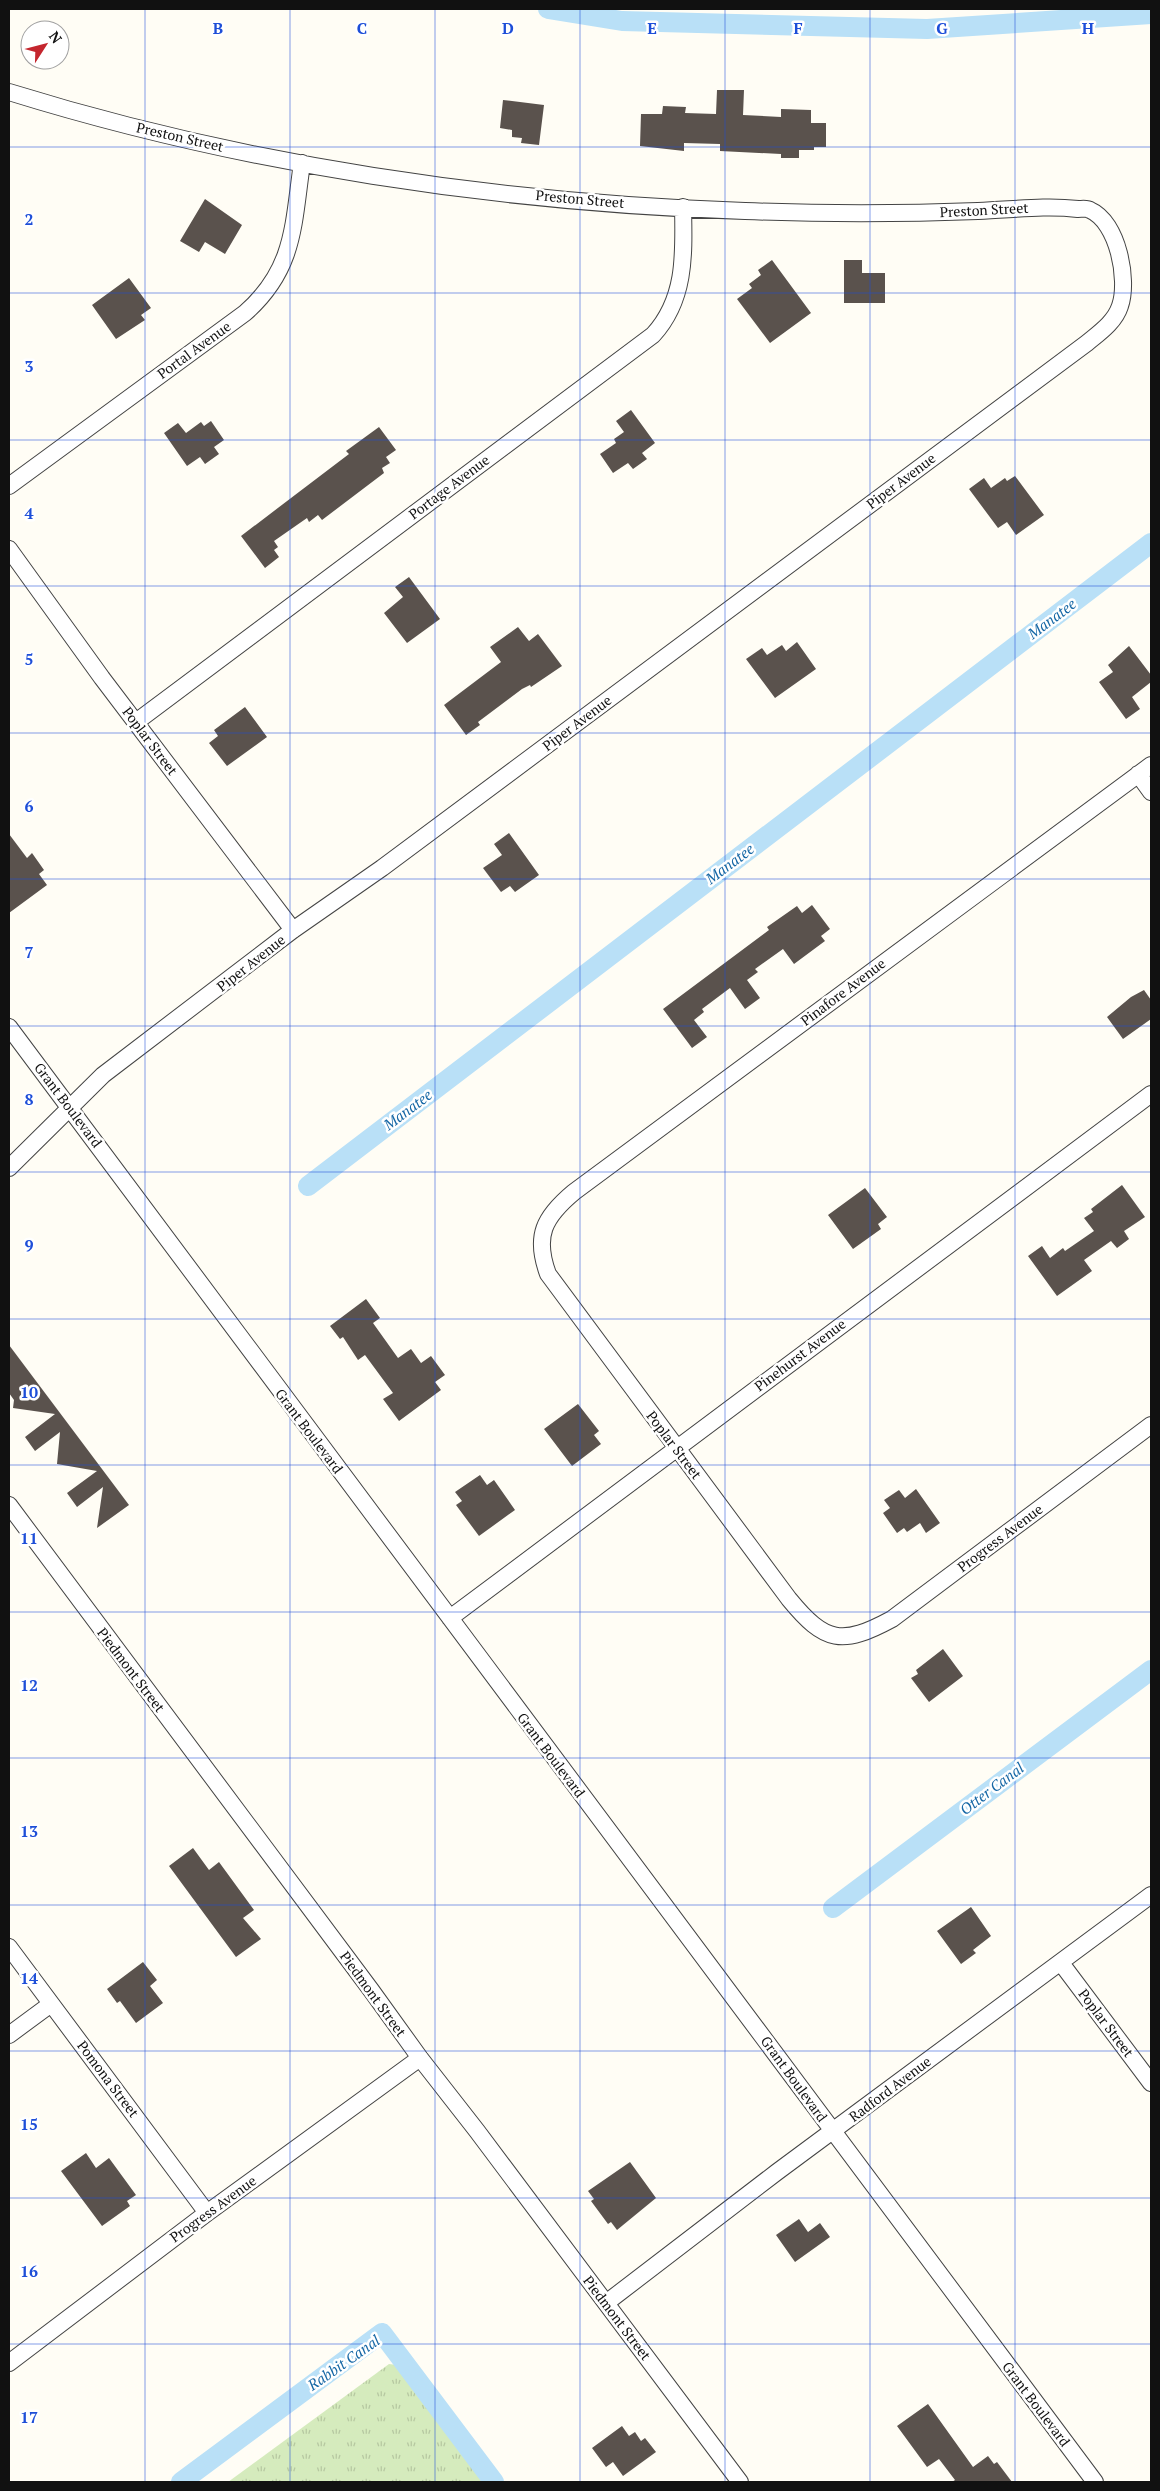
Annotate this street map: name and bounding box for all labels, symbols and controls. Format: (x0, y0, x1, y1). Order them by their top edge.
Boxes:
text: B (213, 17, 223, 39)
text: C (357, 17, 367, 39)
text: D (502, 17, 514, 39)
text: E (647, 17, 657, 39)
text: F (793, 17, 803, 39)
text: G (936, 17, 948, 39)
text: H (1082, 17, 1094, 39)
north arrow (20, 20, 70, 70)
text: N (45, 27, 67, 47)
street label: Preston Street (135, 117, 226, 156)
street label: Preston Street (535, 185, 626, 212)
street label: Preston Street (939, 198, 1030, 221)
text: 2 (24, 208, 34, 230)
street label: Portal Avenue (153, 316, 234, 383)
text: 3 (24, 355, 34, 377)
street label: Piper Avenue (862, 448, 939, 513)
street label: Portage Avenue (404, 450, 493, 523)
text: 4 (24, 502, 34, 524)
water label: Manatee (1022, 593, 1080, 644)
text: 5 (24, 648, 34, 670)
street label: Piper Avenue (538, 690, 615, 755)
street label: Poplar Street (118, 703, 183, 779)
text: 6 (24, 795, 34, 817)
water label: Manatee (700, 838, 758, 889)
street label: Piper Avenue (213, 930, 289, 995)
text: 7 (24, 941, 34, 963)
street label: Pinafore Avenue (796, 953, 889, 1030)
street label: Grant Boulevard (30, 1058, 107, 1151)
water label: Manatee (378, 1084, 436, 1135)
text: 8 (24, 1088, 34, 1110)
text: 9 (24, 1234, 34, 1256)
street label: Pinehurst Avenue (750, 1314, 849, 1395)
text: 10 (20, 1381, 38, 1403)
street label: Grant Boulevard (271, 1384, 348, 1477)
street label: Poplar Street (642, 1407, 707, 1483)
street label: Progress Avenue (953, 1499, 1046, 1576)
text: 11 (20, 1527, 38, 1549)
street label: Piedmont Street (93, 1623, 170, 1717)
text: 12 (20, 1674, 38, 1696)
street label: Grant Boulevard (513, 1708, 590, 1801)
water label: Otter Canal (955, 1757, 1028, 1819)
text: 13 (20, 1820, 38, 1842)
street label: Piedmont Street (336, 1947, 411, 2041)
text: 14 (20, 1967, 38, 1989)
street label: Poplar Street (1074, 1985, 1139, 2061)
street label: Grant Boulevard (757, 2032, 832, 2126)
street label: Pomona Street (73, 2036, 144, 2122)
street label: Radford Avenue (845, 2051, 935, 2126)
text: 15 (20, 2113, 38, 2135)
street label: Progress Avenue (166, 2171, 260, 2246)
text: 16 (20, 2260, 38, 2282)
street label: Piedmont Street (579, 2271, 656, 2365)
water label: Rabbit Canal (303, 2330, 384, 2395)
street label: Grant Boulevard (998, 2357, 1075, 2450)
text: 17 (20, 2406, 38, 2428)

